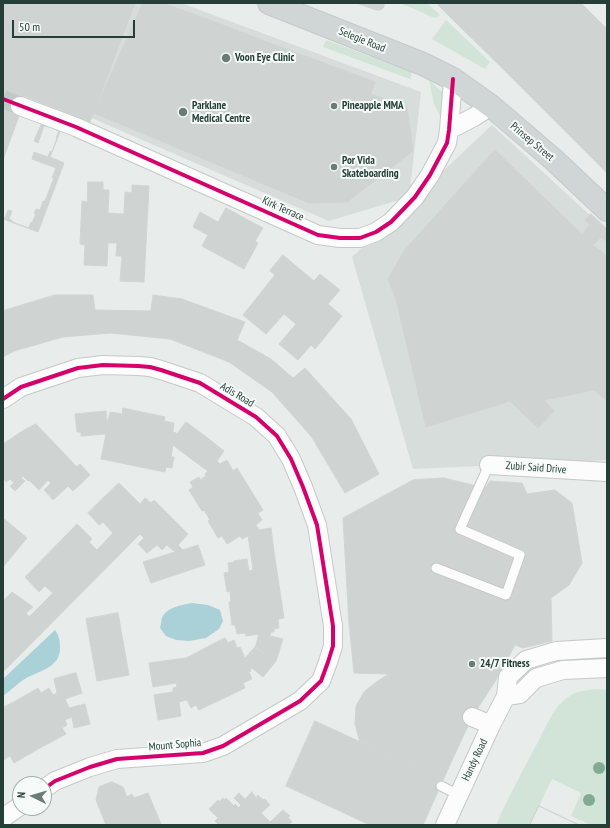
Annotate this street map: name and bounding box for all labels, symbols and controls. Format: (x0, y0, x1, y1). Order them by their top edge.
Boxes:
scale bar (14, 12, 137, 38)
text: 50 m (19, 19, 40, 34)
street label: Selegie Road (337, 25, 387, 55)
place label: Voon Eye Clinic (235, 51, 294, 65)
marker: Voon Eye Clinic (220, 52, 232, 64)
place label: Parklane Medical Centre (192, 99, 250, 125)
place label: Pineapple MMA (342, 99, 404, 113)
marker: Pineapple MMA (329, 101, 339, 111)
marker: Parklane Medical Centre (177, 106, 189, 118)
street label: Prinsep Street (507, 120, 557, 164)
place label: Por Vida Skateboarding (342, 154, 399, 180)
marker: Por Vida Skateboarding (329, 162, 339, 172)
street label: Kirk Terrace (260, 194, 306, 224)
street label: Adis Road (218, 380, 256, 410)
street label: Zubir Said Drive (505, 459, 567, 477)
place label: 24/7 Fitness (480, 657, 529, 671)
marker: 24/7 Fitness (467, 659, 477, 669)
street label: Mount Sophia (148, 736, 202, 754)
street label: Handy Road (459, 737, 491, 783)
north arrow (12, 776, 52, 816)
text: N (14, 791, 28, 799)

